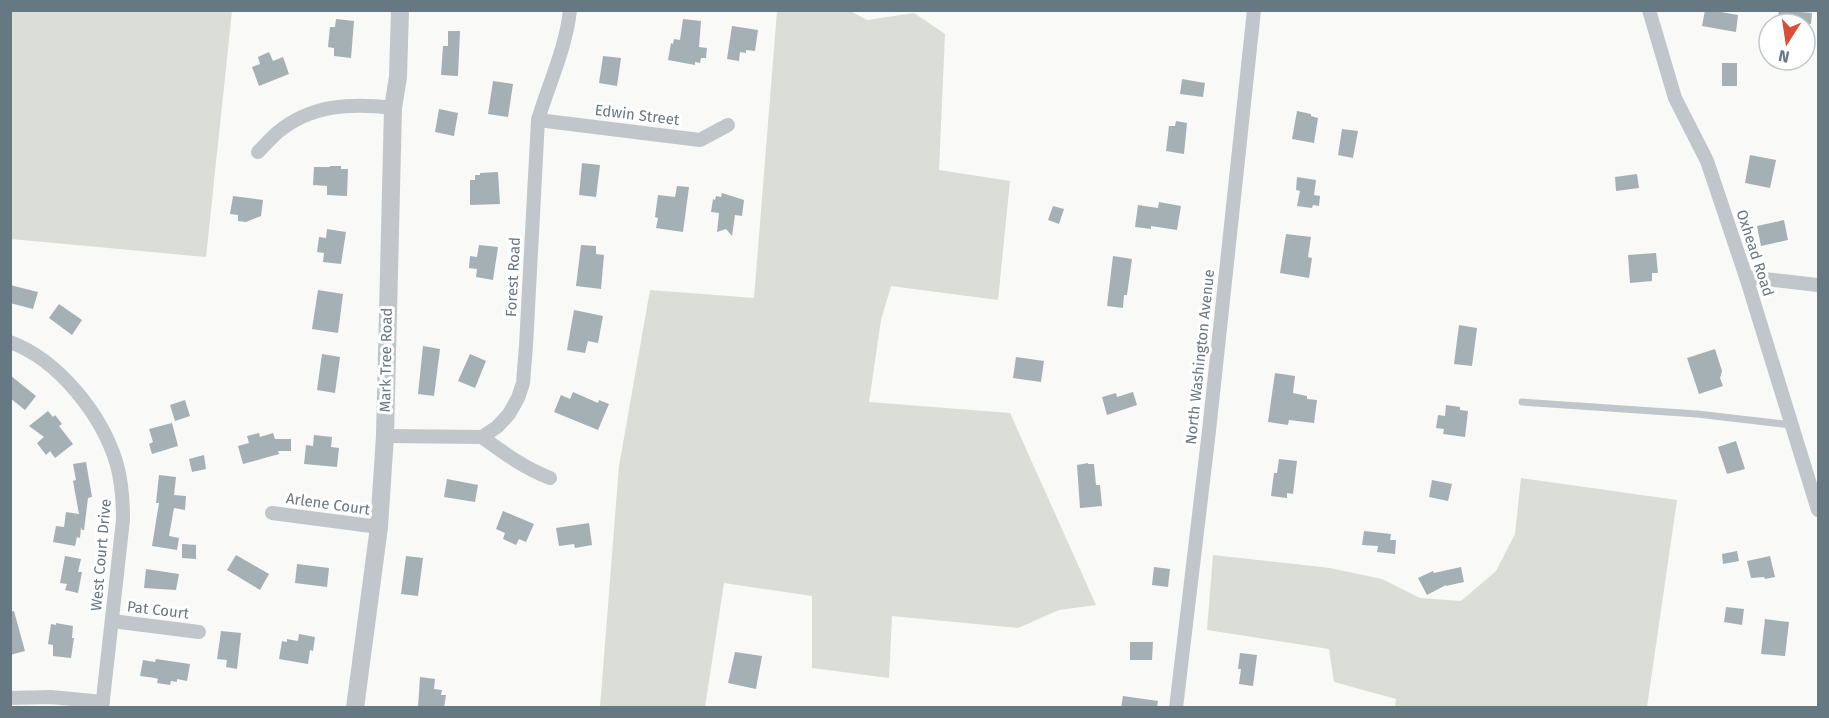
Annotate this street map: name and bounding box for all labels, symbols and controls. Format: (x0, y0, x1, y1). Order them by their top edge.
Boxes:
north arrow (1757, 12, 1817, 72)
text: N (1777, 46, 1791, 67)
street label: Edwin Street (594, 101, 681, 129)
street label: Oxhead Road (1733, 207, 1777, 299)
street label: Forest Road (502, 237, 524, 317)
street label: North Washington Avenue (1182, 269, 1218, 445)
street label: Mark Tree Road (376, 307, 396, 413)
street label: Arlene Court (285, 489, 372, 519)
street label: West Court Drive (87, 498, 115, 612)
street label: Pat Court (126, 597, 191, 623)

